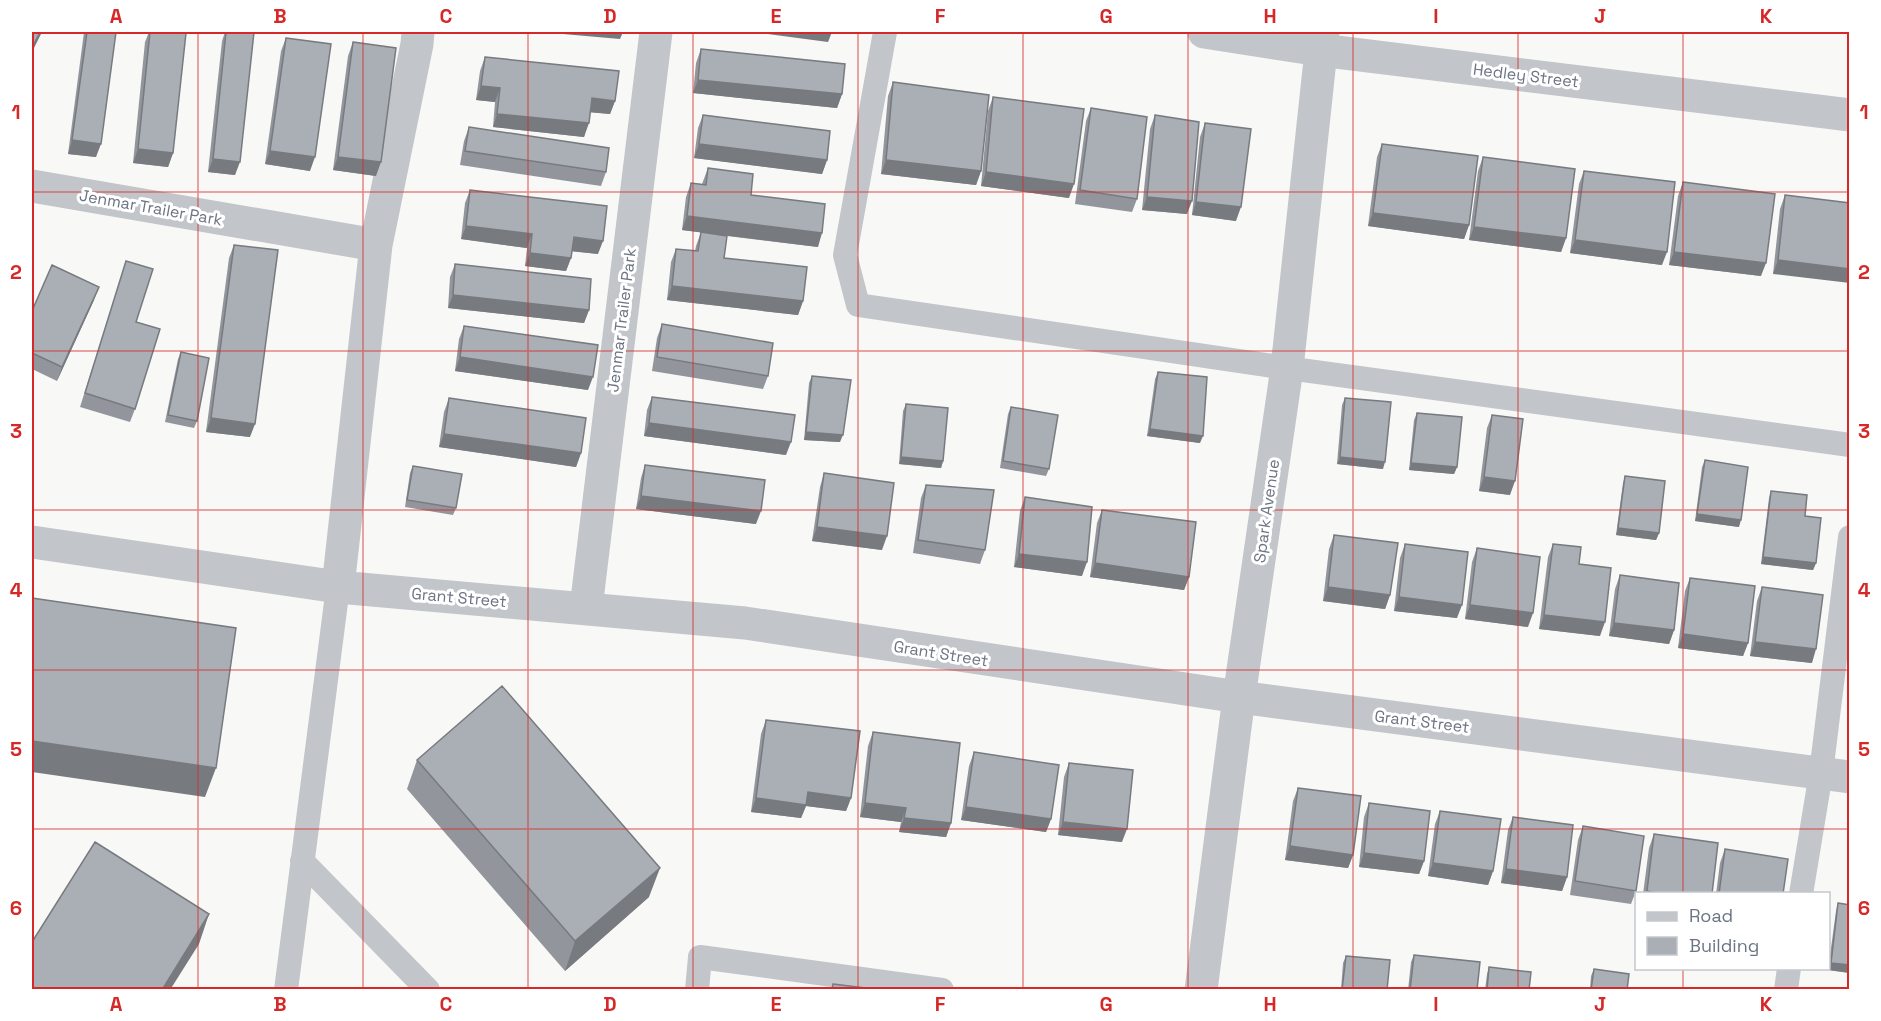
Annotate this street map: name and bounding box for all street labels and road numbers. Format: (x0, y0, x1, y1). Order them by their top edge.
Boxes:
street label: Hedley Street (1472, 59, 1580, 92)
street label: Jenmar Trailer Park (78, 185, 224, 230)
street label: Jenmar Trailer Park (602, 246, 641, 393)
street label: Spark Avenue (1249, 458, 1284, 564)
street label: Grant Street (410, 583, 507, 612)
street label: Grant Street (892, 636, 990, 671)
street label: Grant Street (1373, 705, 1471, 738)

